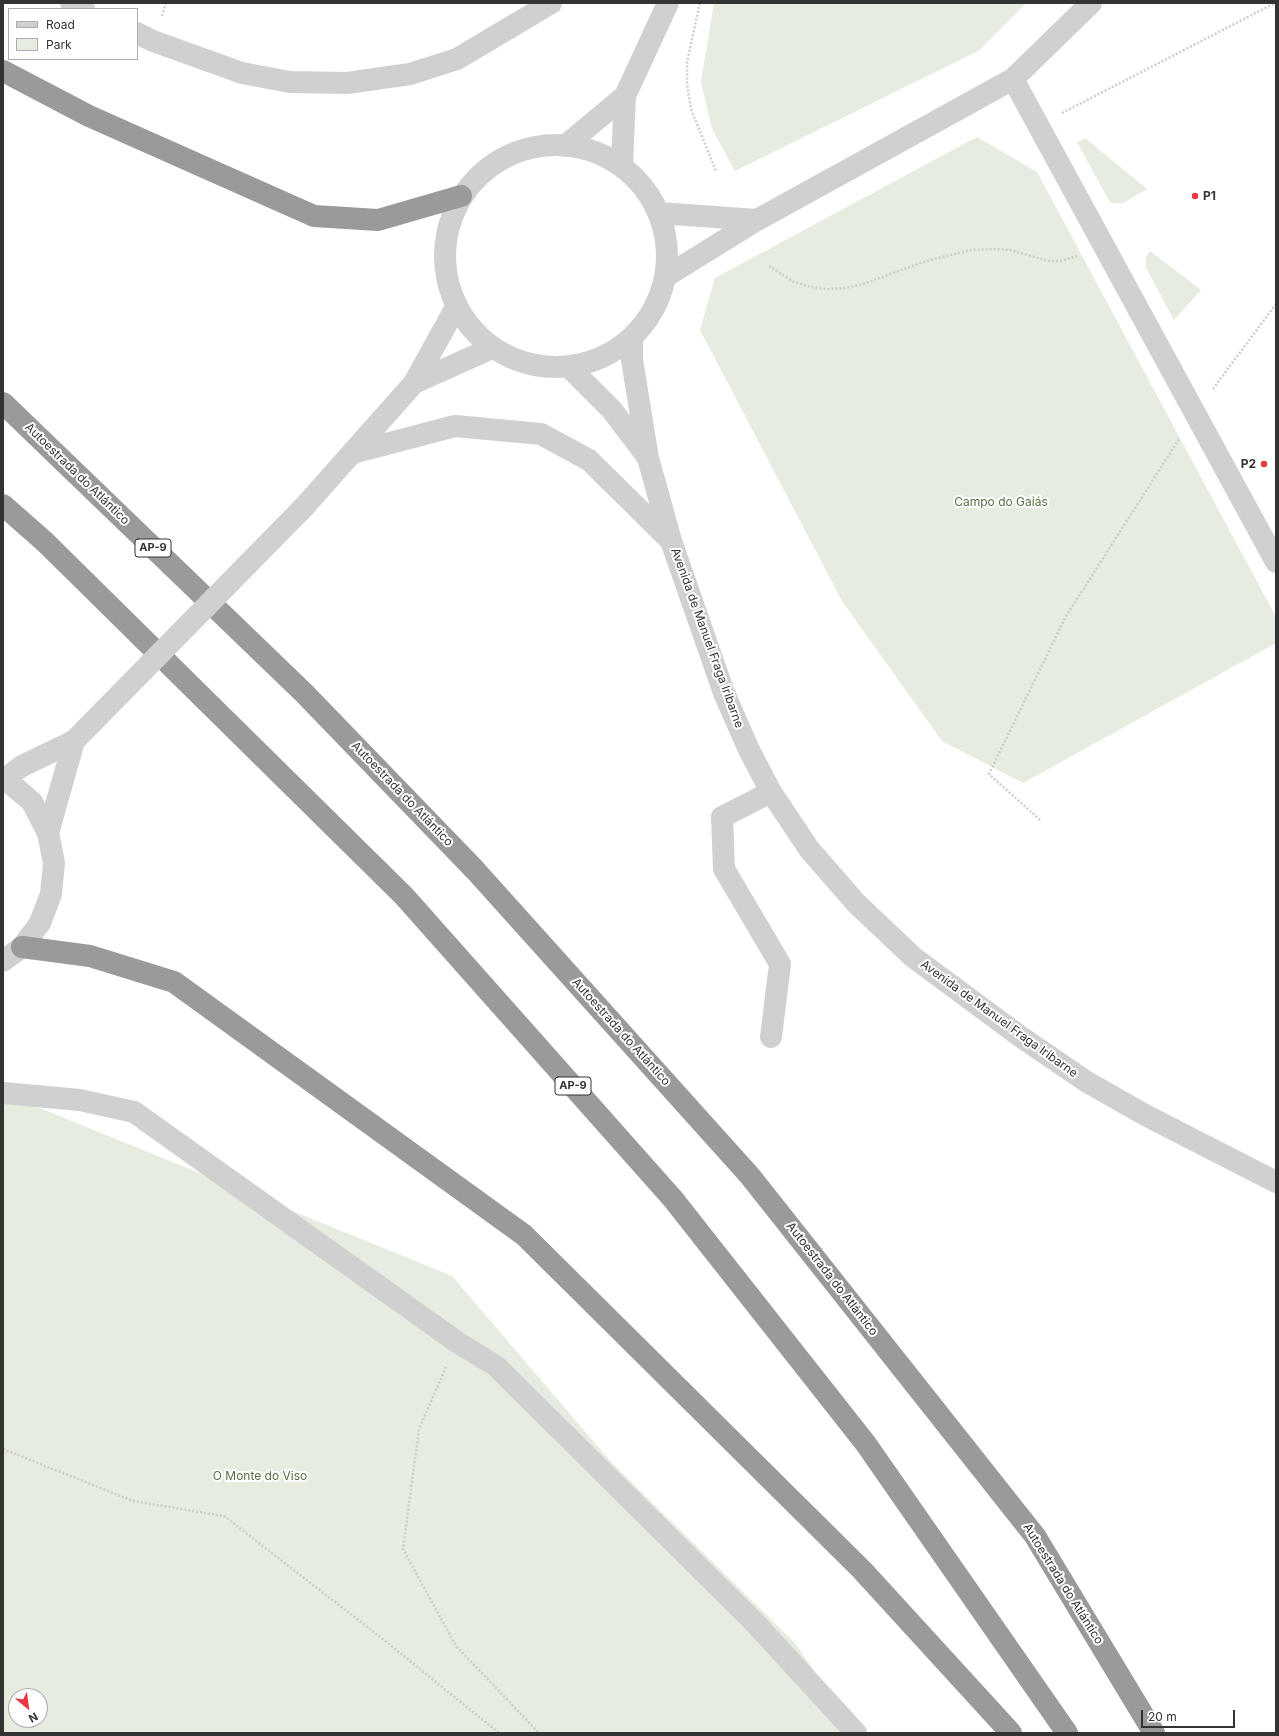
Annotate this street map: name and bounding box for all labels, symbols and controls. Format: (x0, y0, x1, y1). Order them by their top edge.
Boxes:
legend (8, 8, 138, 60)
text: Road (46, 17, 75, 32)
text: Park (46, 37, 72, 52)
place label: P1 (1203, 189, 1216, 203)
marker: P1 (1190, 191, 1200, 201)
street label: Autoestrada do Atlántico (22, 420, 132, 528)
place label: P2 (1241, 457, 1256, 471)
marker: P2 (1259, 459, 1269, 469)
park label: Campo do Gaiás (954, 495, 1048, 509)
road number: AP-9 (135, 539, 171, 557)
street label: Avenida de Manuel Fraga Iribarne (668, 546, 746, 730)
street label: Autoestrada do Atlántico (348, 739, 456, 849)
street label: Avenida de Manuel Fraga Iribarne (918, 957, 1080, 1081)
street label: Autoestrada do Atlántico (569, 975, 673, 1089)
road number: AP-9 (555, 1077, 591, 1095)
street label: Autoestrada do Atlántico (783, 1219, 881, 1339)
park label: O Monte do Viso (213, 1469, 307, 1483)
street label: Autoestrada do Atlántico (1020, 1521, 1106, 1647)
north arrow (8, 1688, 48, 1728)
scale bar (1143, 1702, 1237, 1728)
text: N (26, 1709, 40, 1726)
text: 20 m (1148, 1709, 1177, 1724)

